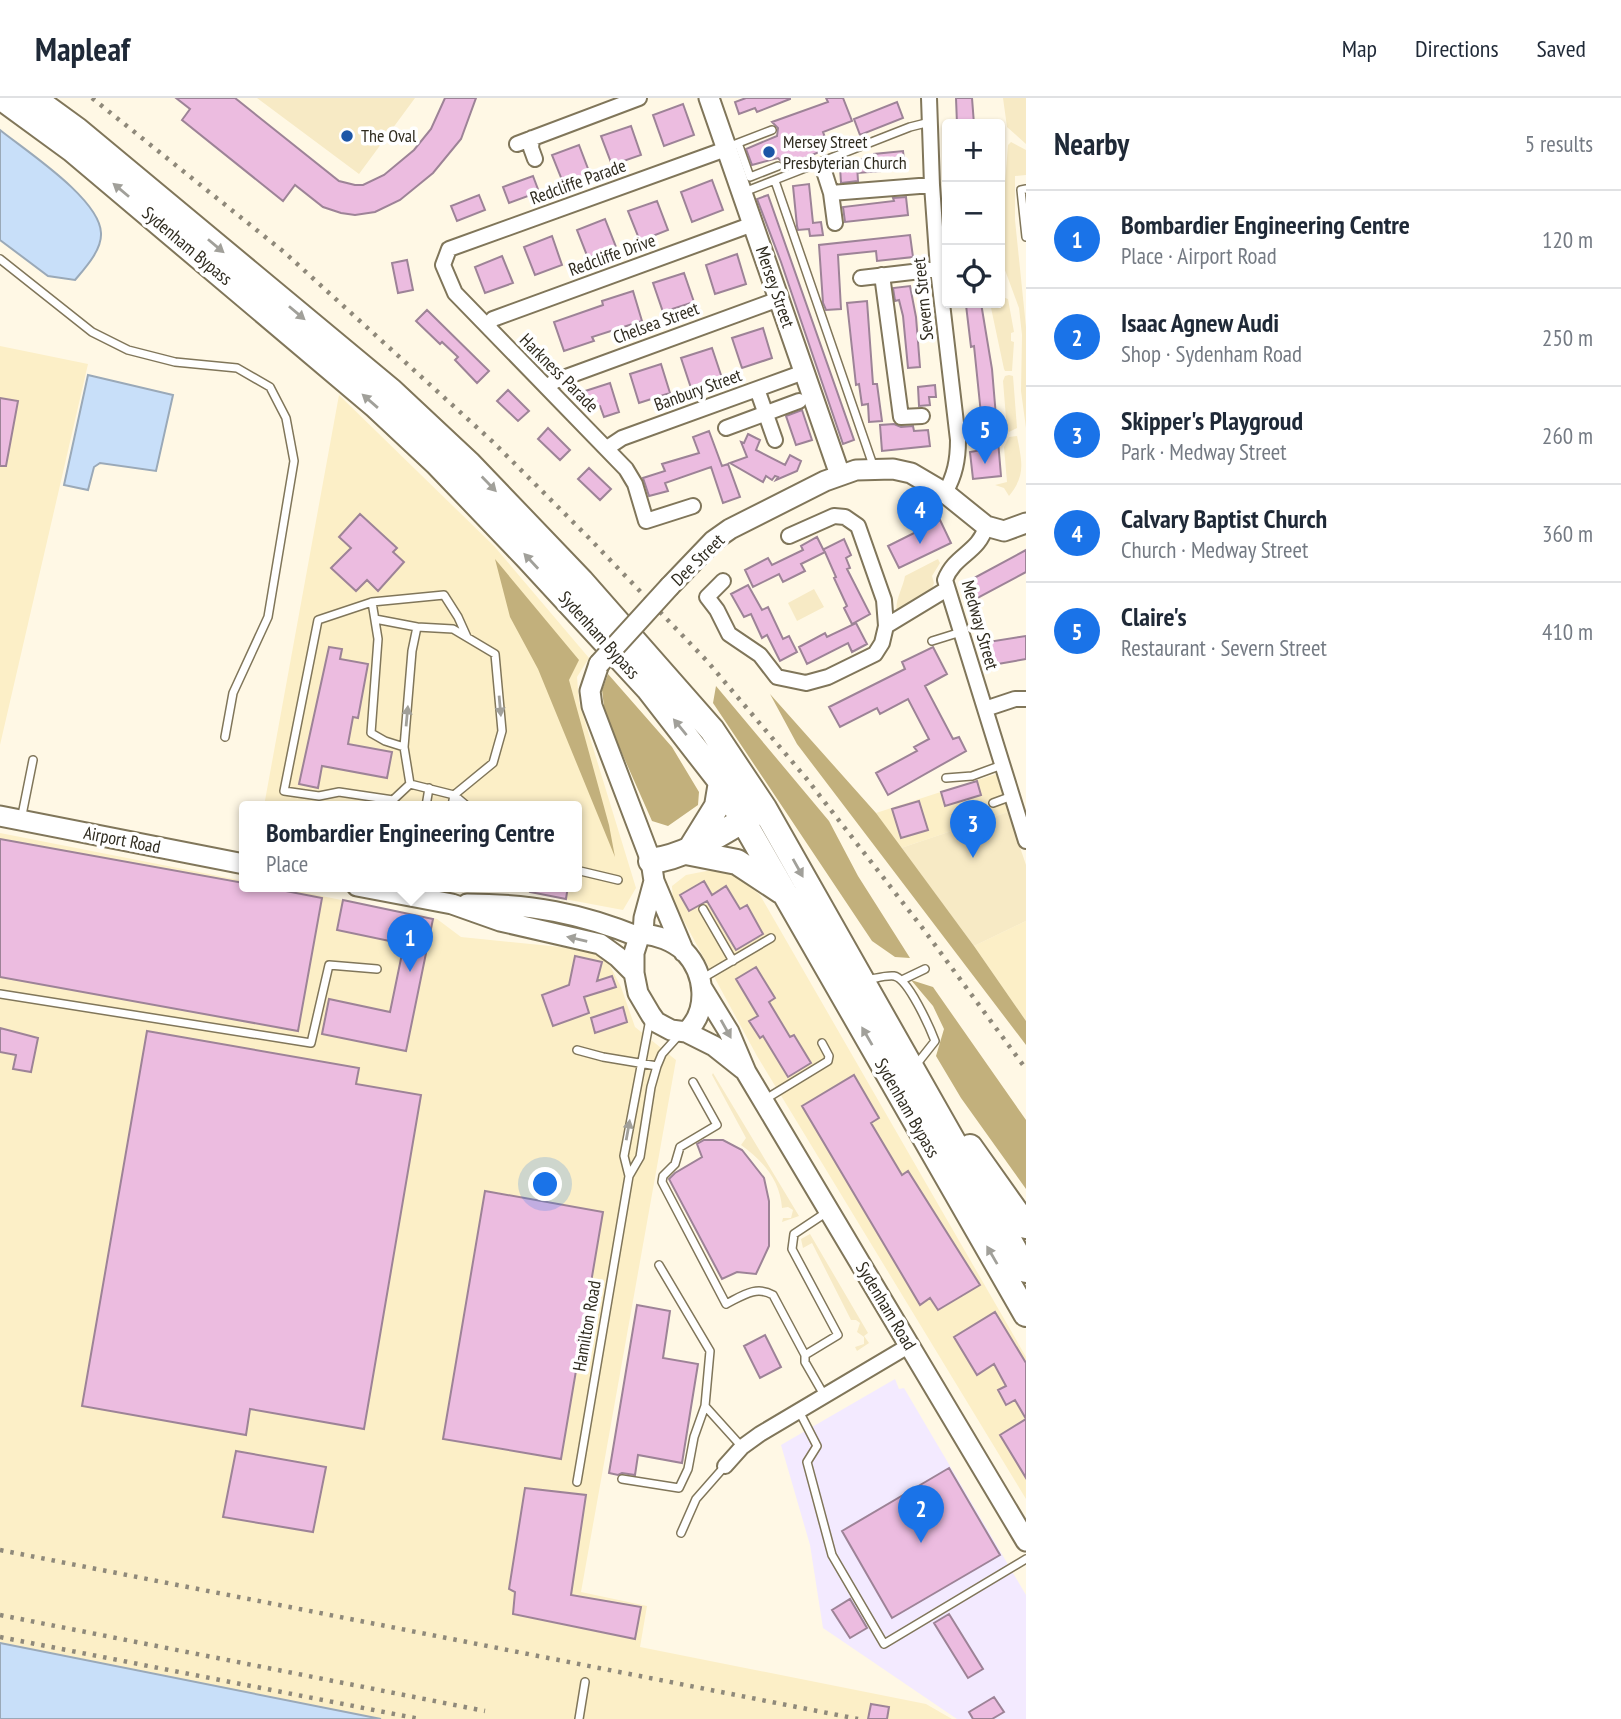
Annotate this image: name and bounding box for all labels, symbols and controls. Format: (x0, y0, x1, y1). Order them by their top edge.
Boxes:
text: Mapleaf (35, 27, 130, 70)
text: Map (1342, 33, 1377, 64)
text: Directions (1415, 33, 1499, 64)
text: Saved (1537, 33, 1586, 64)
map controls (942, 119, 1005, 308)
button: + (942, 119, 1005, 182)
place label: The Oval (361, 124, 417, 147)
text: Nearby (1054, 124, 1129, 163)
marker: The Oval (339, 128, 355, 144)
text: 5 results (1525, 129, 1593, 158)
place label: Mersey Street Presbyterian Church (783, 130, 907, 174)
marker: Mersey Street Presbyterian Church (761, 144, 777, 160)
street label: Redcliffe Parade (527, 154, 629, 209)
button: − (942, 182, 1005, 245)
one-way arrow (113, 183, 130, 198)
street label: Sydenham Bypass (138, 201, 237, 290)
text: Bombardier Engineering Centre (1121, 208, 1410, 241)
text: 1 (1072, 225, 1083, 254)
text: 120 m (1542, 225, 1593, 254)
street label: Redcliffe Drive (565, 228, 658, 281)
one-way arrow (207, 238, 225, 254)
text: Place · Airport Road (1121, 241, 1277, 270)
street label: Mersey Street (751, 243, 800, 331)
button: locate (942, 245, 1005, 308)
street label: Severn Street (907, 256, 938, 342)
street label: Chelsea Street (610, 296, 702, 349)
one-way arrow (288, 306, 306, 321)
text: Isaac Agnew Audi (1121, 306, 1279, 339)
text: 2 (1072, 323, 1083, 352)
text: 250 m (1542, 323, 1593, 352)
street label: Harkness Parade (515, 328, 604, 417)
text: Shop · Sydenham Road (1121, 339, 1302, 368)
street label: Banbury Street (651, 363, 745, 416)
one-way arrow (361, 394, 378, 409)
text: Skipper's Playgroud (1121, 404, 1303, 437)
pin: 5 (962, 406, 1008, 464)
text: 3 (1072, 421, 1083, 450)
text: 260 m (1542, 421, 1593, 450)
text: Park · Medway Street (1121, 437, 1287, 466)
one-way arrow (480, 475, 496, 492)
pin: 4 (897, 486, 943, 544)
text: Calvary Baptist Church (1121, 502, 1327, 535)
text: 4 (1072, 519, 1083, 548)
text: 360 m (1542, 519, 1593, 548)
street label: Dee Street (666, 529, 729, 591)
text: Church · Medway Street (1121, 535, 1308, 564)
one-way arrow (523, 552, 539, 570)
street label: Medway Street (957, 578, 1004, 672)
street label: Sydenham Bypass (554, 586, 645, 683)
text: Claire's (1121, 600, 1187, 633)
text: 5 (1072, 617, 1083, 646)
text: 410 m (1542, 617, 1593, 646)
text: Restaurant · Severn Street (1121, 633, 1327, 662)
one-way arrow (495, 695, 506, 717)
one-way arrow (402, 705, 413, 727)
one-way arrow (673, 719, 688, 737)
pin: 3 (950, 800, 996, 858)
popup (239, 801, 582, 892)
text: Bombardier Engineering Centre (266, 816, 555, 849)
street label: Airport Road (82, 821, 162, 858)
text: Place (266, 849, 308, 878)
one-way arrow (792, 858, 804, 877)
pin: 1 (387, 914, 433, 972)
one-way arrow (566, 933, 588, 944)
one-way arrow (720, 1019, 732, 1038)
one-way arrow (861, 1026, 873, 1046)
street label: Sydenham Bypass (870, 1054, 945, 1161)
one-way arrow (623, 1119, 634, 1141)
your location (528, 1167, 562, 1201)
one-way arrow (986, 1245, 998, 1264)
street label: Sydenham Road (851, 1257, 922, 1354)
street label: Hamilton Road (567, 1279, 606, 1373)
pin: 2 (898, 1485, 944, 1543)

